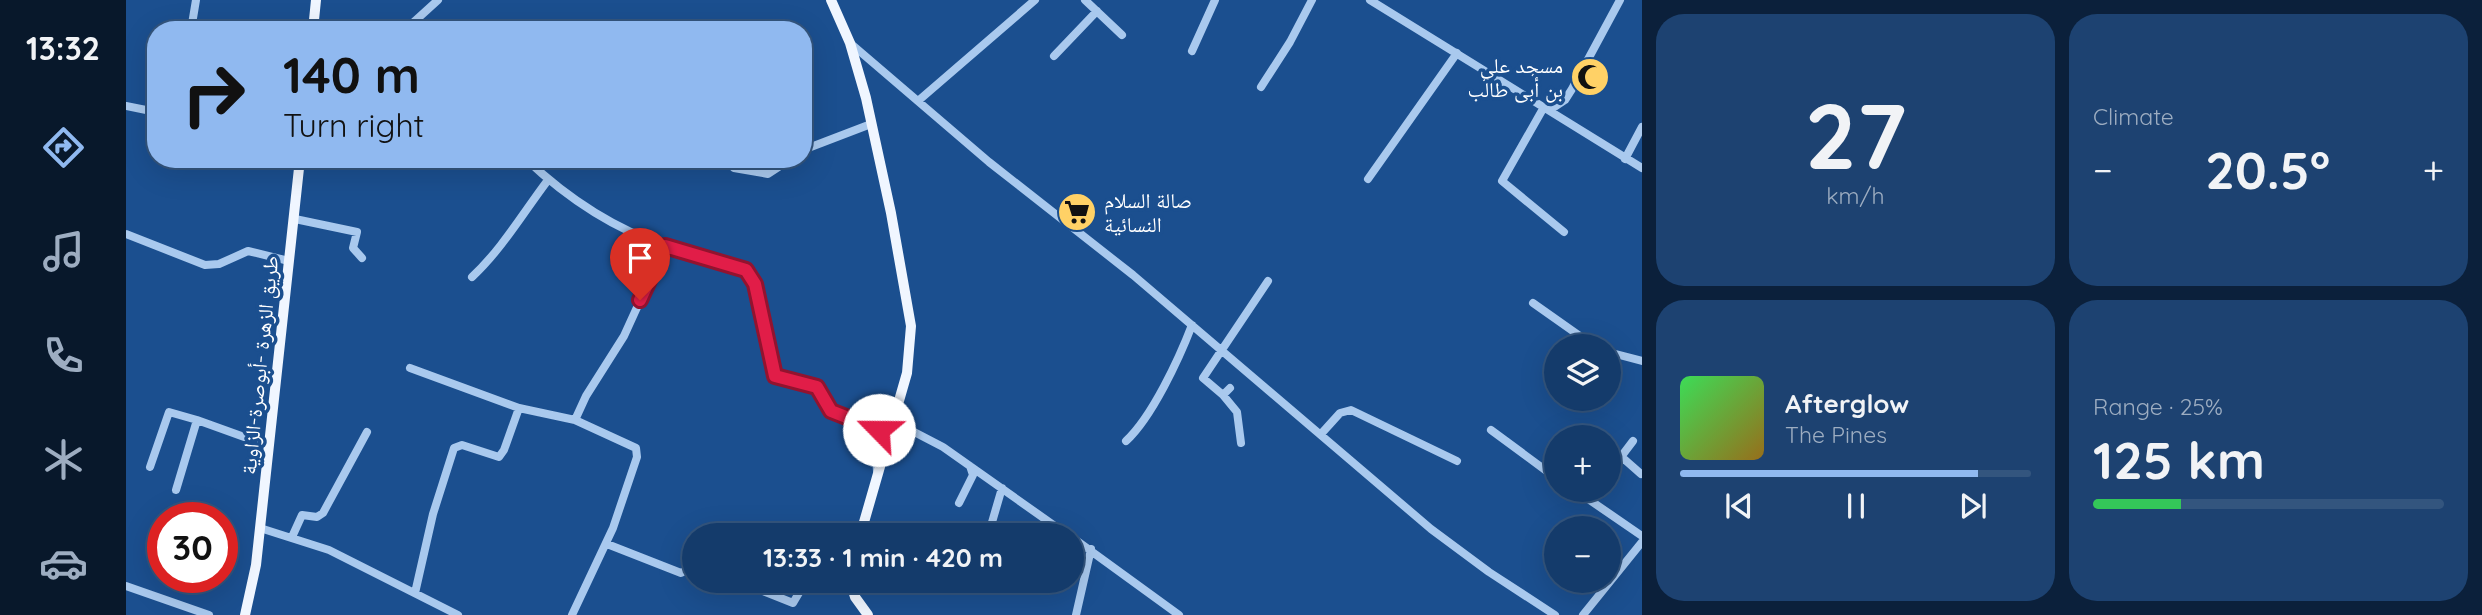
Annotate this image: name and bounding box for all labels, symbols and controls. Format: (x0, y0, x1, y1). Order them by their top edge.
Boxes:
text: 13:32 (26, 28, 100, 68)
text: 140 m (283, 44, 420, 105)
icon: right (168, 49, 259, 140)
place label: مسجد علي بن أبى طالب (1467, 52, 1563, 103)
mosque icon: مسجد علي بن أبى طالب (1569, 56, 1611, 98)
text: 27 (1805, 78, 1906, 192)
text: Climate (2093, 102, 2174, 131)
text: Turn right (283, 105, 424, 145)
icon: directions (39, 123, 88, 172)
text: 20.5° (2205, 137, 2330, 202)
text: − (2093, 146, 2113, 194)
text: + (2423, 146, 2444, 194)
text: km/h (1826, 181, 1885, 210)
place label: صالة السلام النسائية (1104, 187, 1192, 237)
supermarket icon: صالة السلام النسائية (1056, 191, 1098, 233)
icon: music (39, 227, 88, 276)
pin (610, 228, 670, 300)
icon: arrive (621, 239, 659, 277)
street label: طريق الزهرة -أبوصرة-الزاوية (235, 254, 284, 476)
icon: phone (39, 331, 88, 380)
map controls (1544, 334, 1621, 593)
button: layers (1544, 334, 1621, 411)
text: Afterglow (1785, 387, 1909, 420)
text: Range · 25% (2093, 392, 2223, 421)
position arrow (842, 393, 916, 467)
text: The Pines (1785, 420, 1887, 449)
button: + (1544, 425, 1621, 502)
text: 125 km (2093, 427, 2265, 492)
icon: climate (39, 435, 88, 484)
icon: previous (1720, 487, 1758, 525)
icon: pause (1837, 487, 1875, 525)
icon: next (1954, 487, 1992, 525)
speed limit sign: 30 (147, 502, 238, 593)
button: − (1544, 516, 1621, 593)
icon: car (39, 539, 88, 588)
text: 13:33 · 1 min · 420 m (763, 541, 1003, 574)

